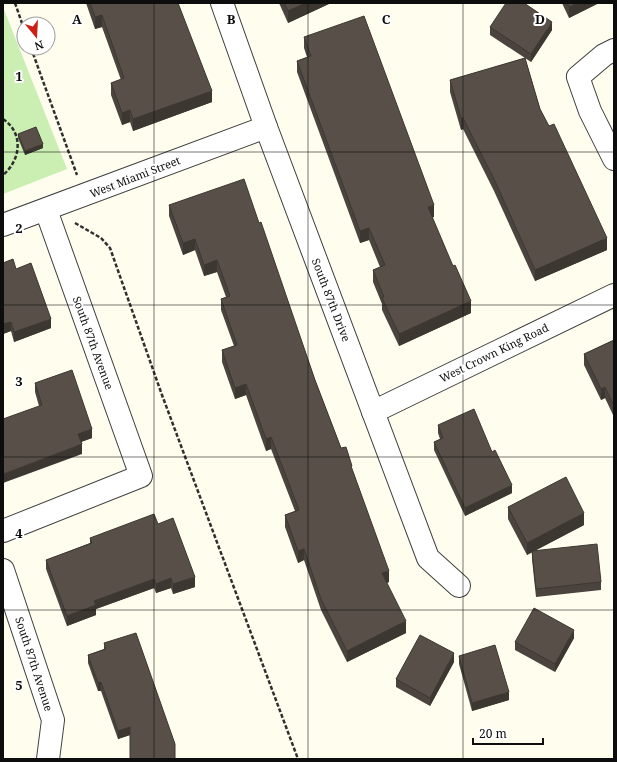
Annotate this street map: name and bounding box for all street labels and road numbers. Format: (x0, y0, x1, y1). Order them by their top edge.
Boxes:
street label: West Miami Street (87, 152, 182, 201)
street label: South 87th Drive (309, 256, 354, 344)
street label: South 87th Avenue (70, 294, 117, 392)
street label: West Crown King Road (437, 319, 551, 386)
street label: South 87th Avenue (12, 615, 57, 713)

